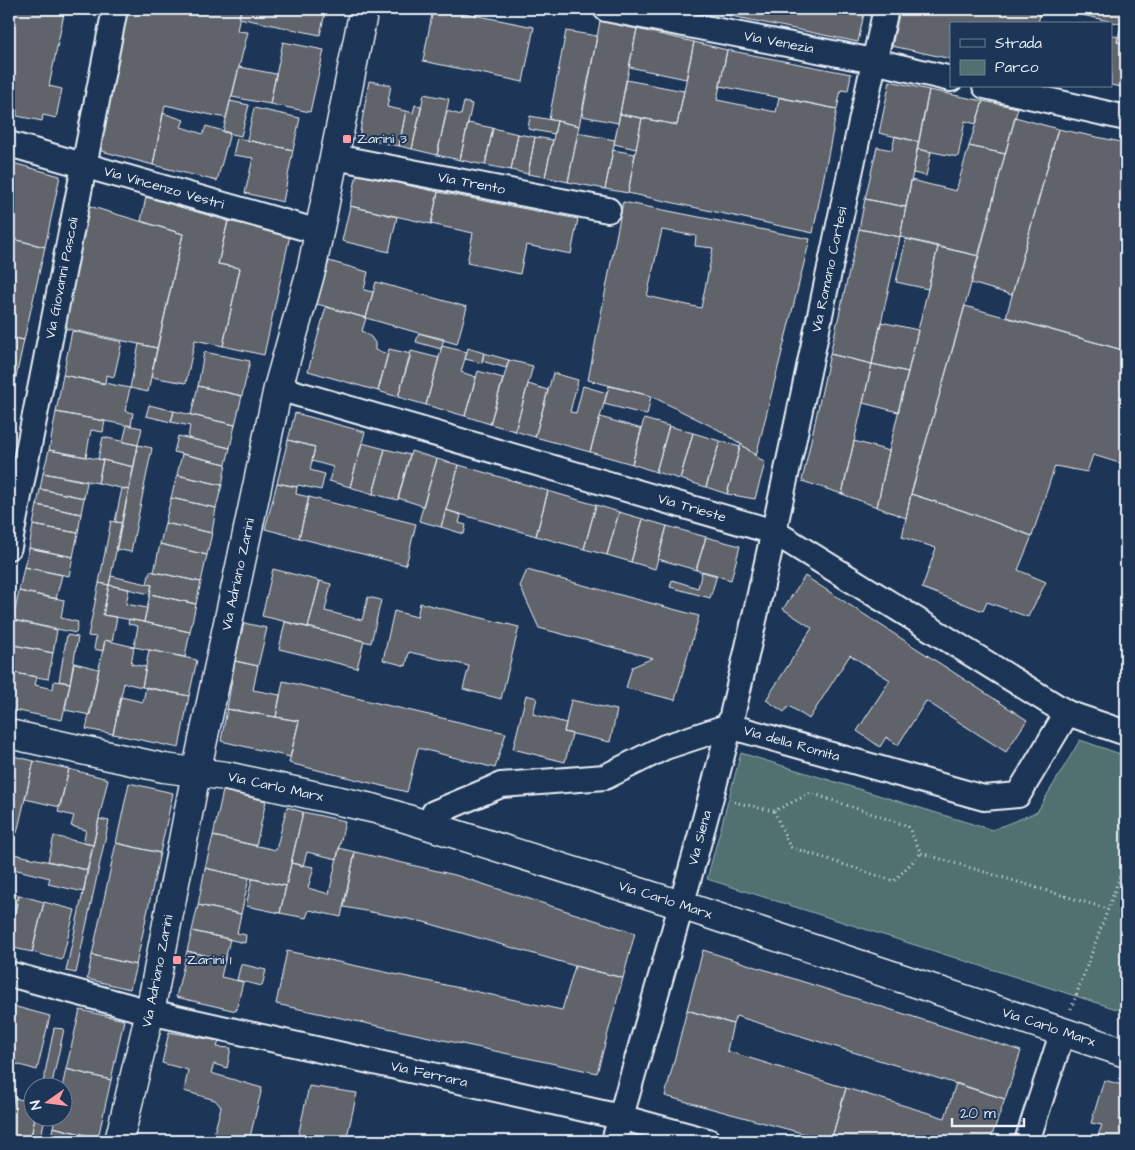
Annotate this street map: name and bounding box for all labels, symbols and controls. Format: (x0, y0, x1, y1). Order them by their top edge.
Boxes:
legend (950, 22, 1112, 88)
street label: Via Venezia (742, 26, 815, 59)
text: Strada (995, 33, 1042, 54)
text: Parco (995, 57, 1039, 78)
place label: Zarini 3 (357, 129, 407, 149)
marker: Zarini 3 (341, 133, 353, 145)
street label: Via Vincenzo Vestri (101, 161, 226, 215)
street label: Via Trento (436, 167, 507, 200)
street label: Via Romano Cortesi (807, 205, 853, 334)
street label: Via Giovanni Pascoli (40, 216, 84, 341)
street label: Via Trieste (655, 489, 729, 528)
street label: Via Adriano Zarini (217, 517, 260, 633)
street label: Via della Romita (741, 721, 842, 767)
street label: Via Carlo Marx (226, 767, 326, 807)
street label: Via Siena (683, 808, 717, 868)
street label: Via Carlo Marx (616, 876, 715, 925)
street label: Via Adriano Zarini (137, 913, 178, 1030)
place label: Zarini 1 (187, 950, 232, 970)
marker: Zarini 1 (171, 954, 183, 966)
street label: Via Carlo Marx (999, 1002, 1098, 1052)
street label: Via Ferrara (389, 1056, 470, 1093)
north arrow (22, 1078, 72, 1128)
scale bar (952, 1095, 1025, 1127)
text: N (26, 1098, 47, 1112)
text: 20 m (960, 1103, 996, 1124)

